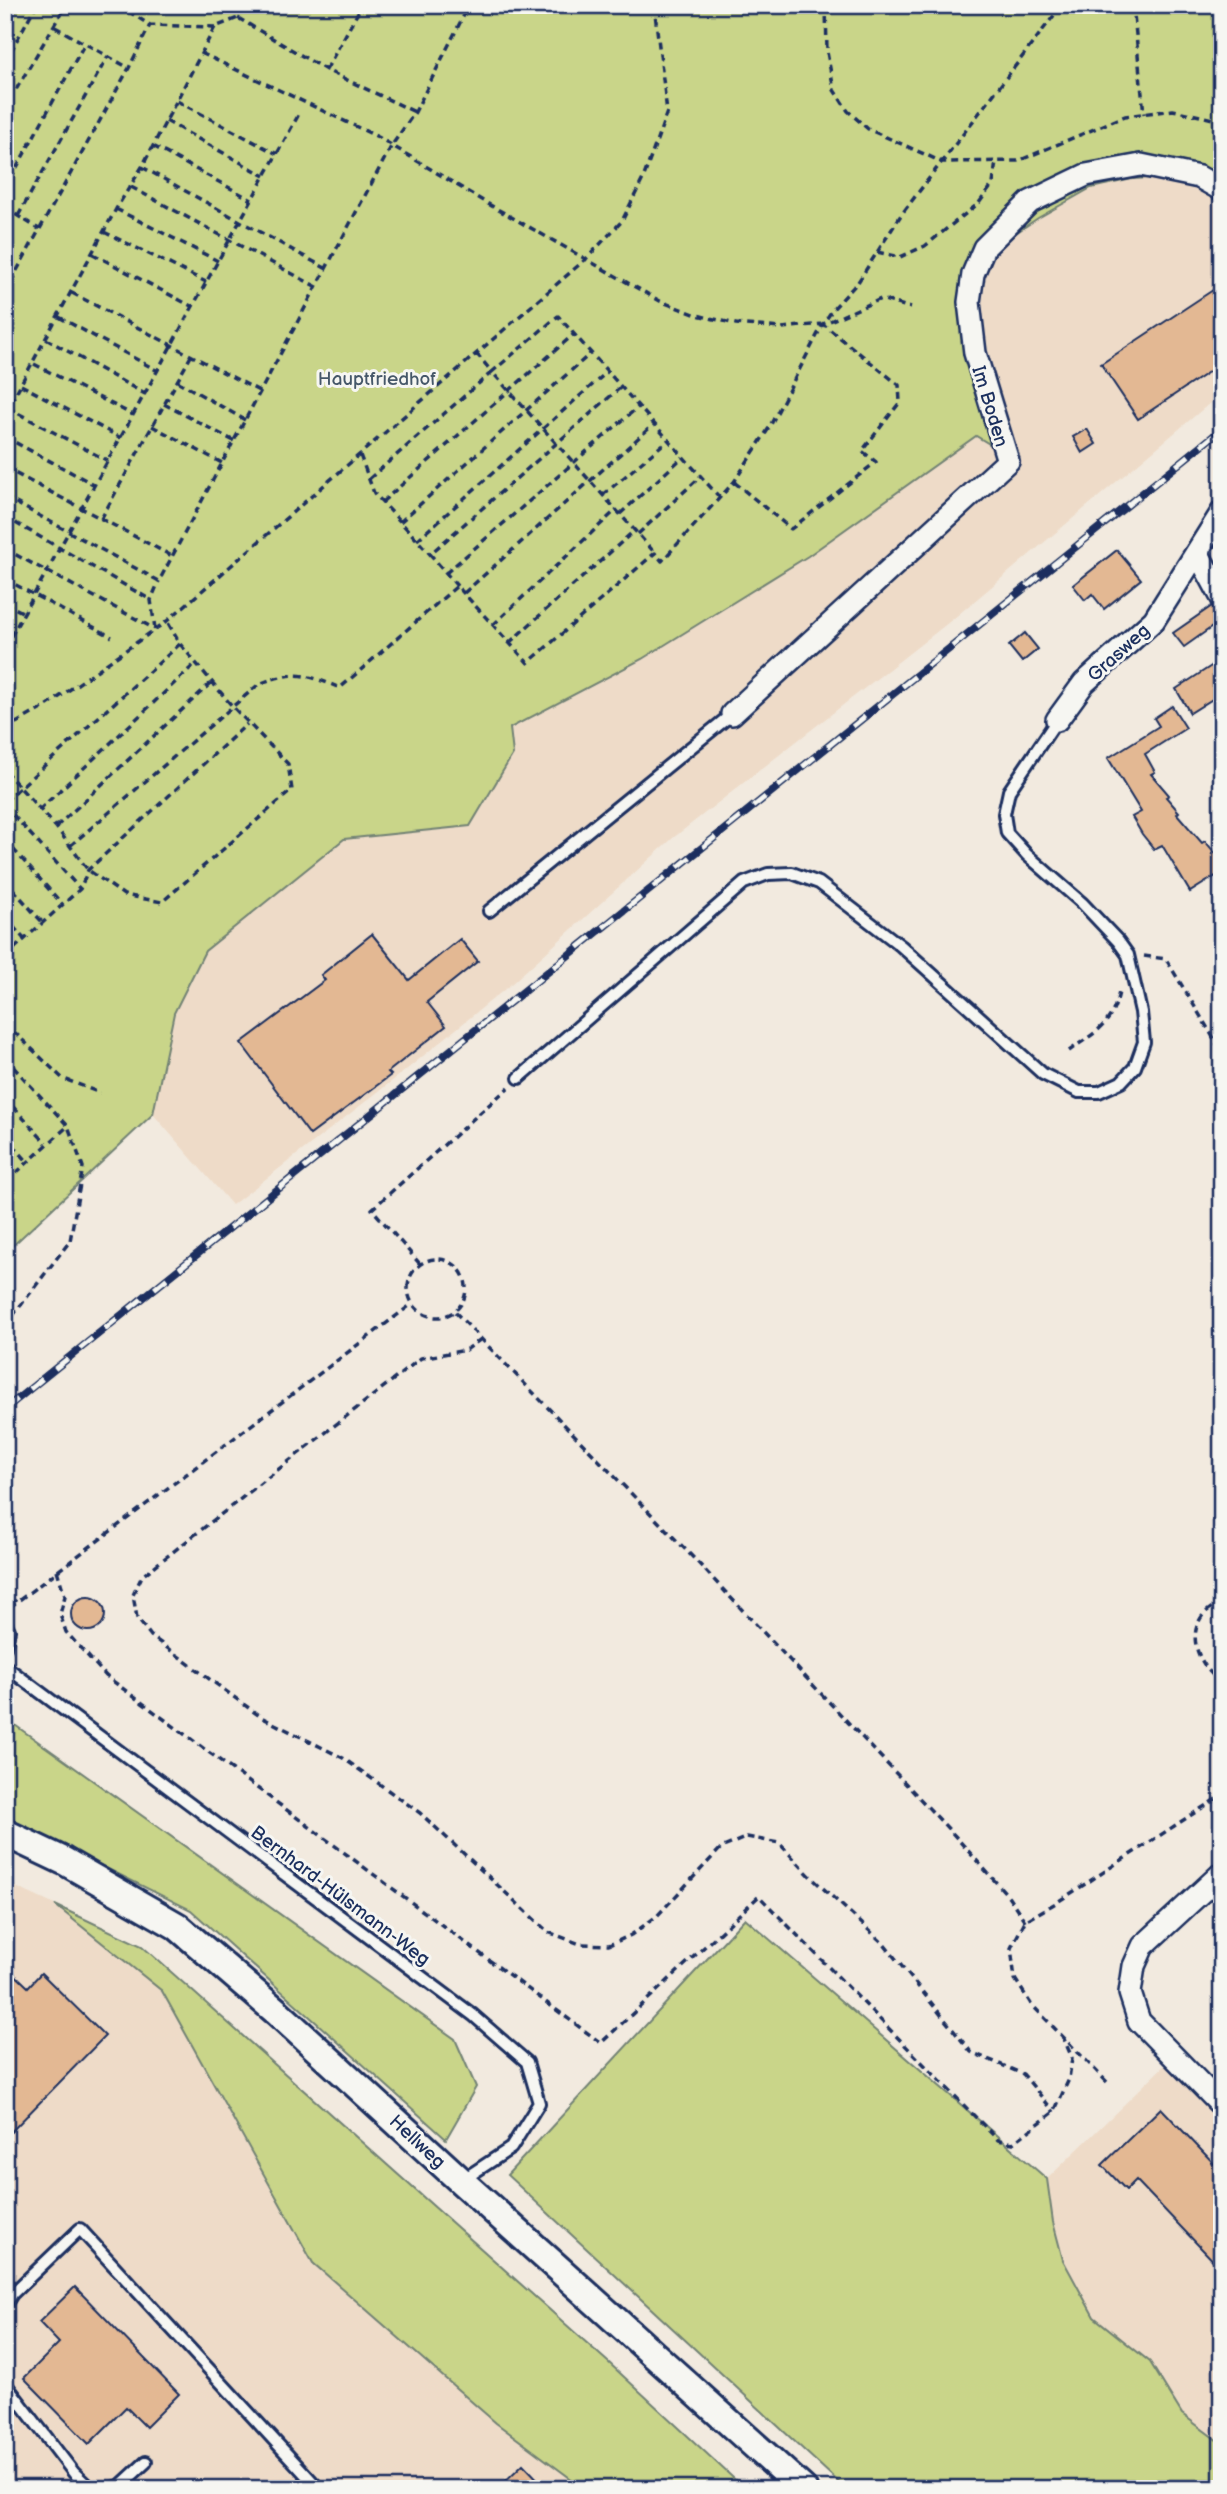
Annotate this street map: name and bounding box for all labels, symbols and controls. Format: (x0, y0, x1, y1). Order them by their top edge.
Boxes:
street label: Im Boden (966, 363, 1013, 450)
park label: Hauptfriedhof (318, 368, 436, 391)
street label: Grasweg (1083, 619, 1155, 687)
street label: Bernhard-Hülsmann-Weg (246, 1821, 434, 1971)
street label: Hellweg (384, 2110, 450, 2174)

